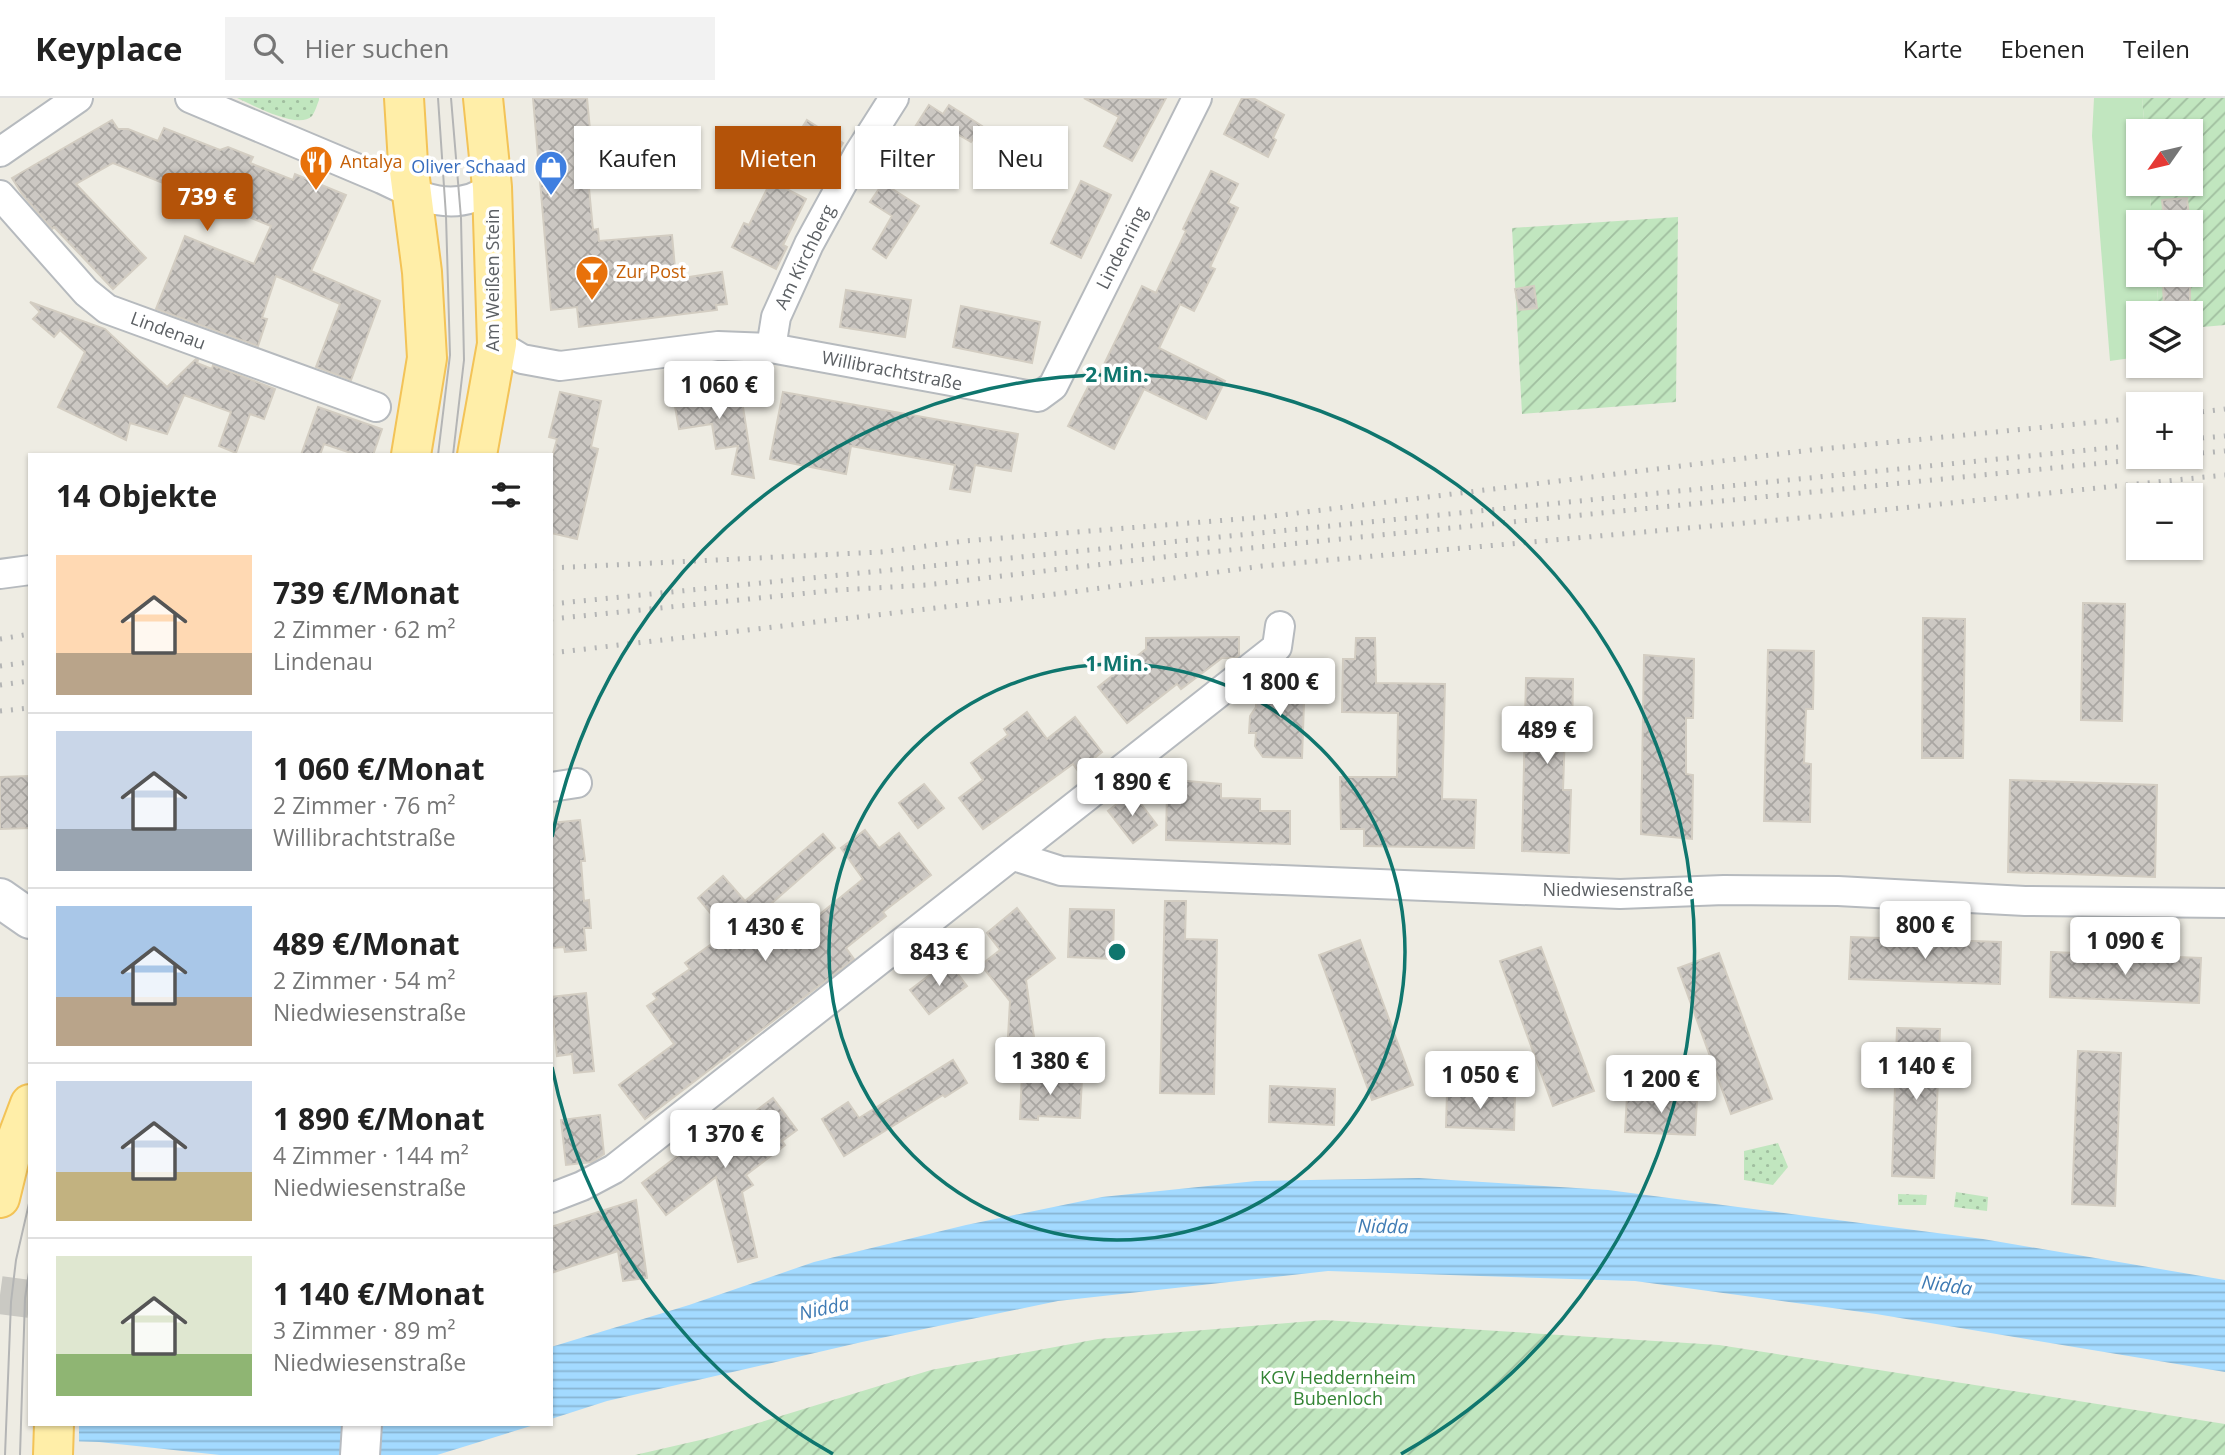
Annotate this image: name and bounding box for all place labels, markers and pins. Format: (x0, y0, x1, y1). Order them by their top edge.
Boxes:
restaurant icon: Antalya (297, 143, 335, 192)
shop icon: Oliver Schaad (532, 148, 570, 197)
place label: Antalya (340, 149, 402, 173)
place label: Oliver Schaad (411, 154, 526, 178)
pin: 739 € (158, 174, 256, 233)
bar icon: Zur Post (573, 253, 611, 302)
place label: Zur Post (616, 259, 686, 283)
pin: 1 060 € (654, 362, 784, 421)
pin: 1 800 € (1215, 658, 1345, 718)
pin: 489 € (1498, 706, 1596, 766)
pin: 1 890 € (1067, 758, 1197, 818)
pin: 800 € (1876, 902, 1974, 961)
pin: 1 430 € (700, 904, 830, 963)
pin: 1 090 € (2060, 918, 2190, 977)
pin: 843 € (890, 928, 988, 988)
centre of rings (1105, 940, 1129, 964)
pin: 1 380 € (985, 1038, 1115, 1097)
pin: 1 140 € (1851, 1042, 1981, 1102)
pin: 1 050 € (1415, 1052, 1545, 1111)
pin: 1 200 € (1596, 1056, 1726, 1115)
pin: 1 370 € (660, 1110, 790, 1170)

